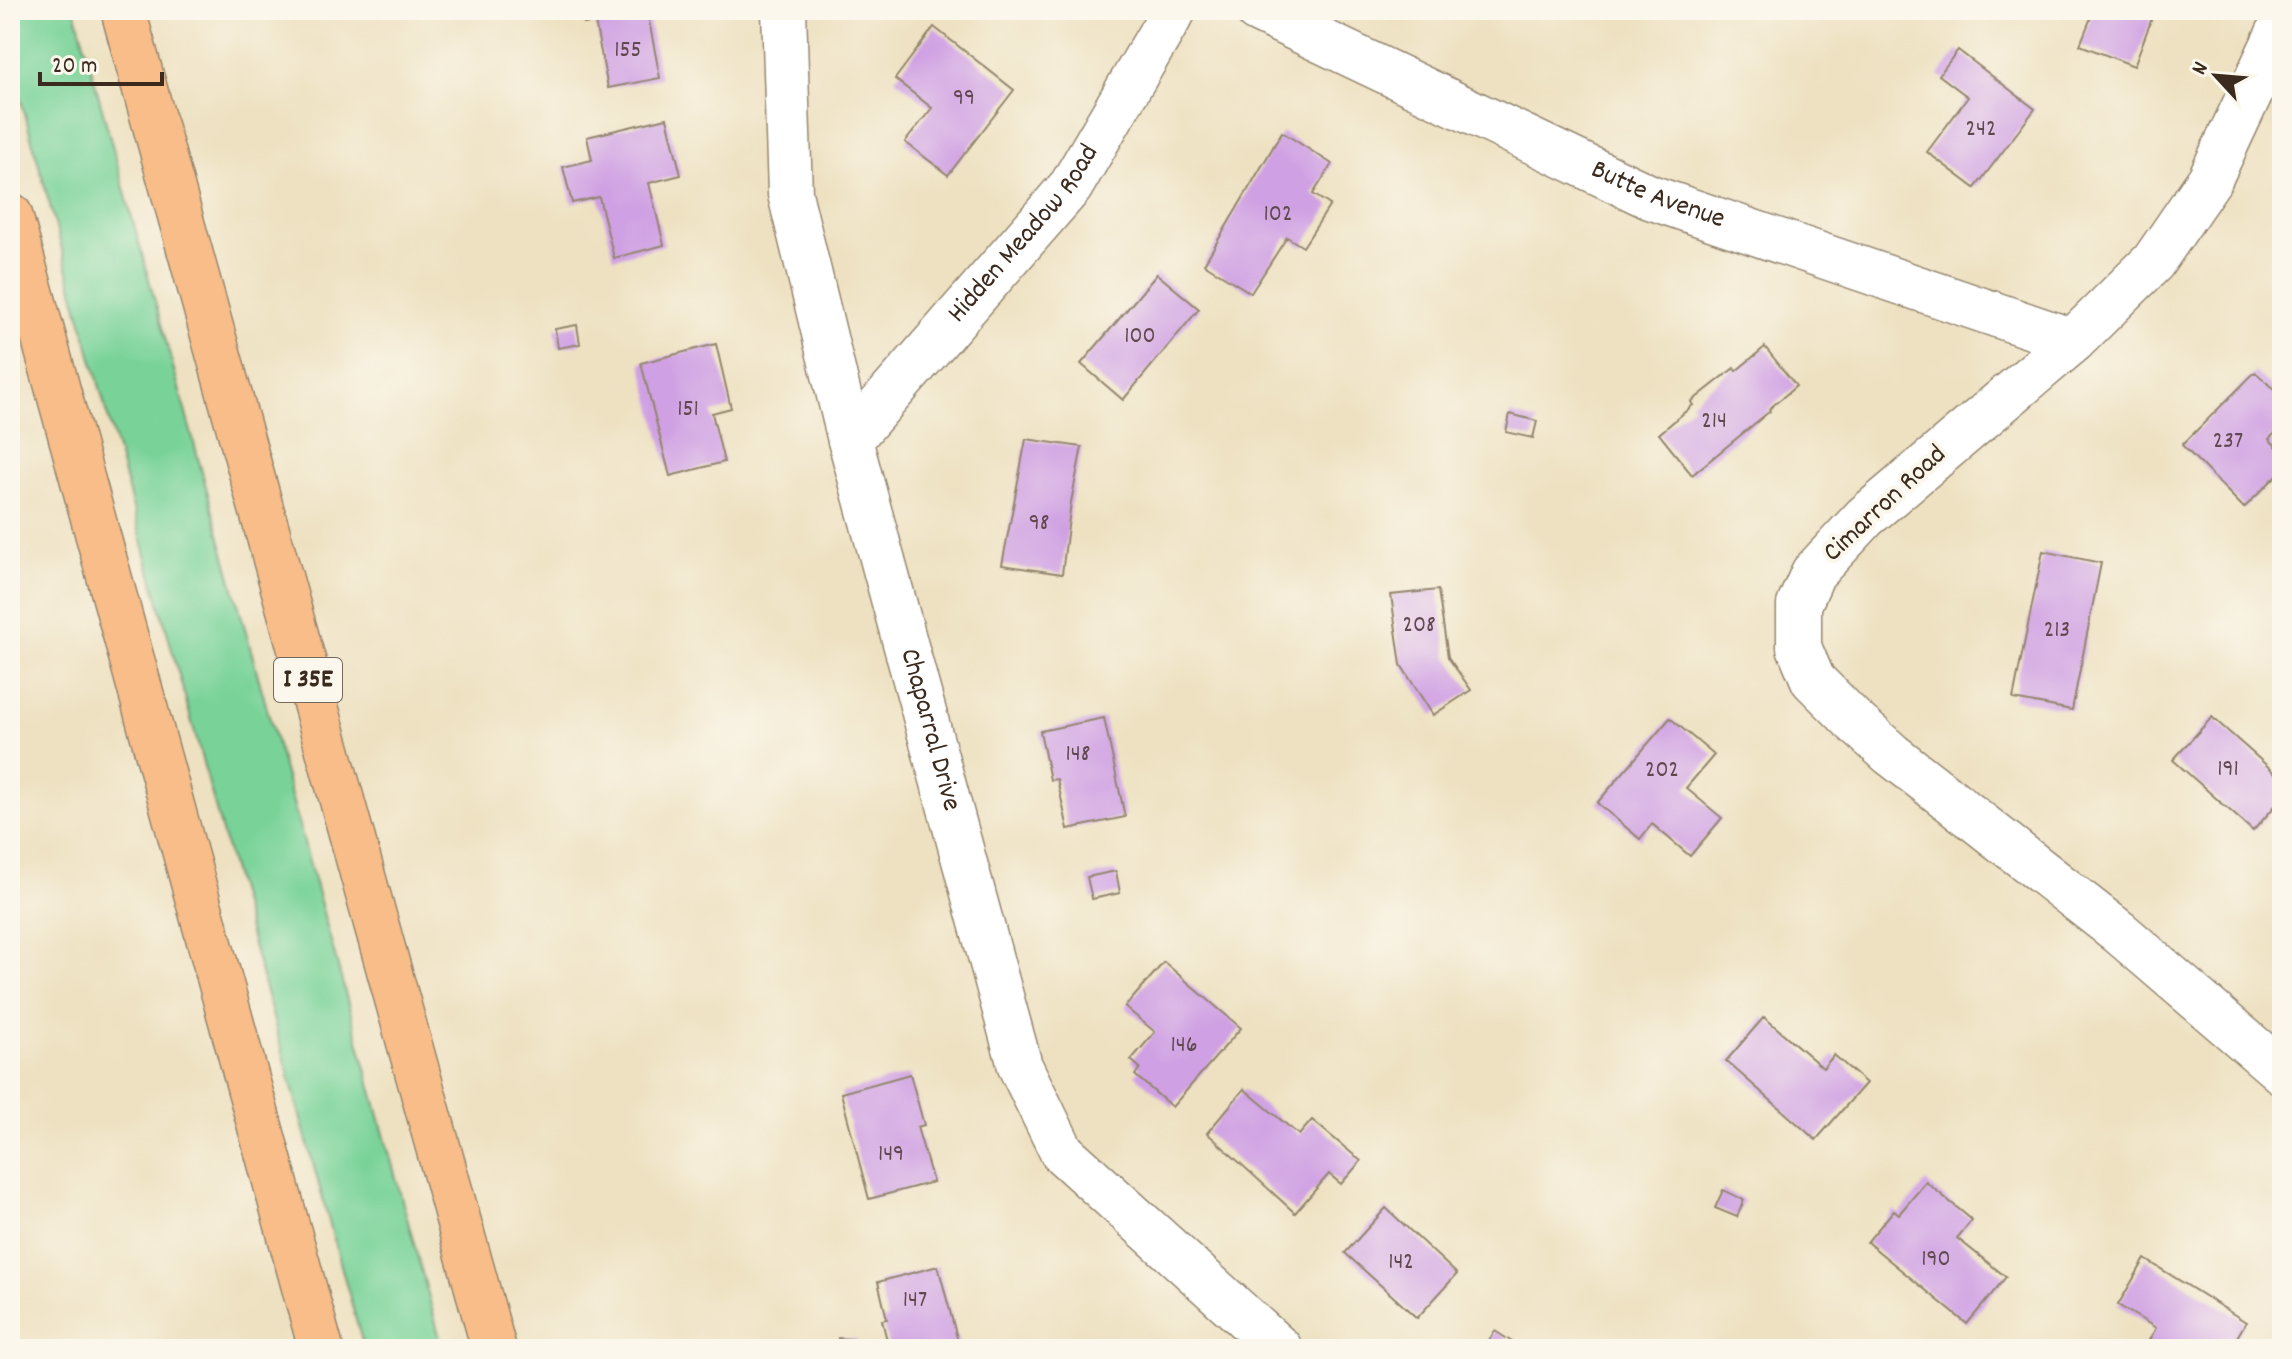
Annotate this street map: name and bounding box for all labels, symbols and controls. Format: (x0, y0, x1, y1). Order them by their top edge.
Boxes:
house number: 155 (614, 34, 642, 68)
scale bar (40, 36, 162, 86)
north arrow (2176, 36, 2256, 116)
text: 20 m (52, 50, 98, 84)
text: N (2185, 57, 2218, 80)
house number: 99 (953, 82, 975, 116)
house number: 242 (1966, 113, 1996, 147)
street label: Hidden Meadow Road (939, 138, 1111, 333)
street label: Butte Avenue (1584, 151, 1730, 241)
house number: 102 (1264, 198, 1292, 232)
house number: 100 (1124, 320, 1156, 354)
house number: 151 (677, 393, 699, 427)
house number: 214 (1701, 405, 1727, 439)
house number: 237 (2213, 425, 2243, 459)
street label: Cimarron Road (1815, 437, 1957, 573)
house number: 98 (1029, 507, 1049, 541)
house number: 208 (1402, 609, 1436, 643)
house number: 213 (2044, 614, 2070, 648)
street label: Chaparral Drive (888, 644, 970, 816)
road number: I 35E (274, 658, 342, 702)
house number: 148 (1066, 738, 1090, 772)
house number: 191 (2217, 753, 2239, 787)
house number: 202 (1645, 754, 1679, 788)
house number: 146 (1171, 1029, 1197, 1063)
house number: 149 (878, 1138, 904, 1172)
house number: 190 (1921, 1243, 1951, 1277)
house number: 142 (1388, 1246, 1414, 1280)
house number: 147 (903, 1284, 927, 1318)

